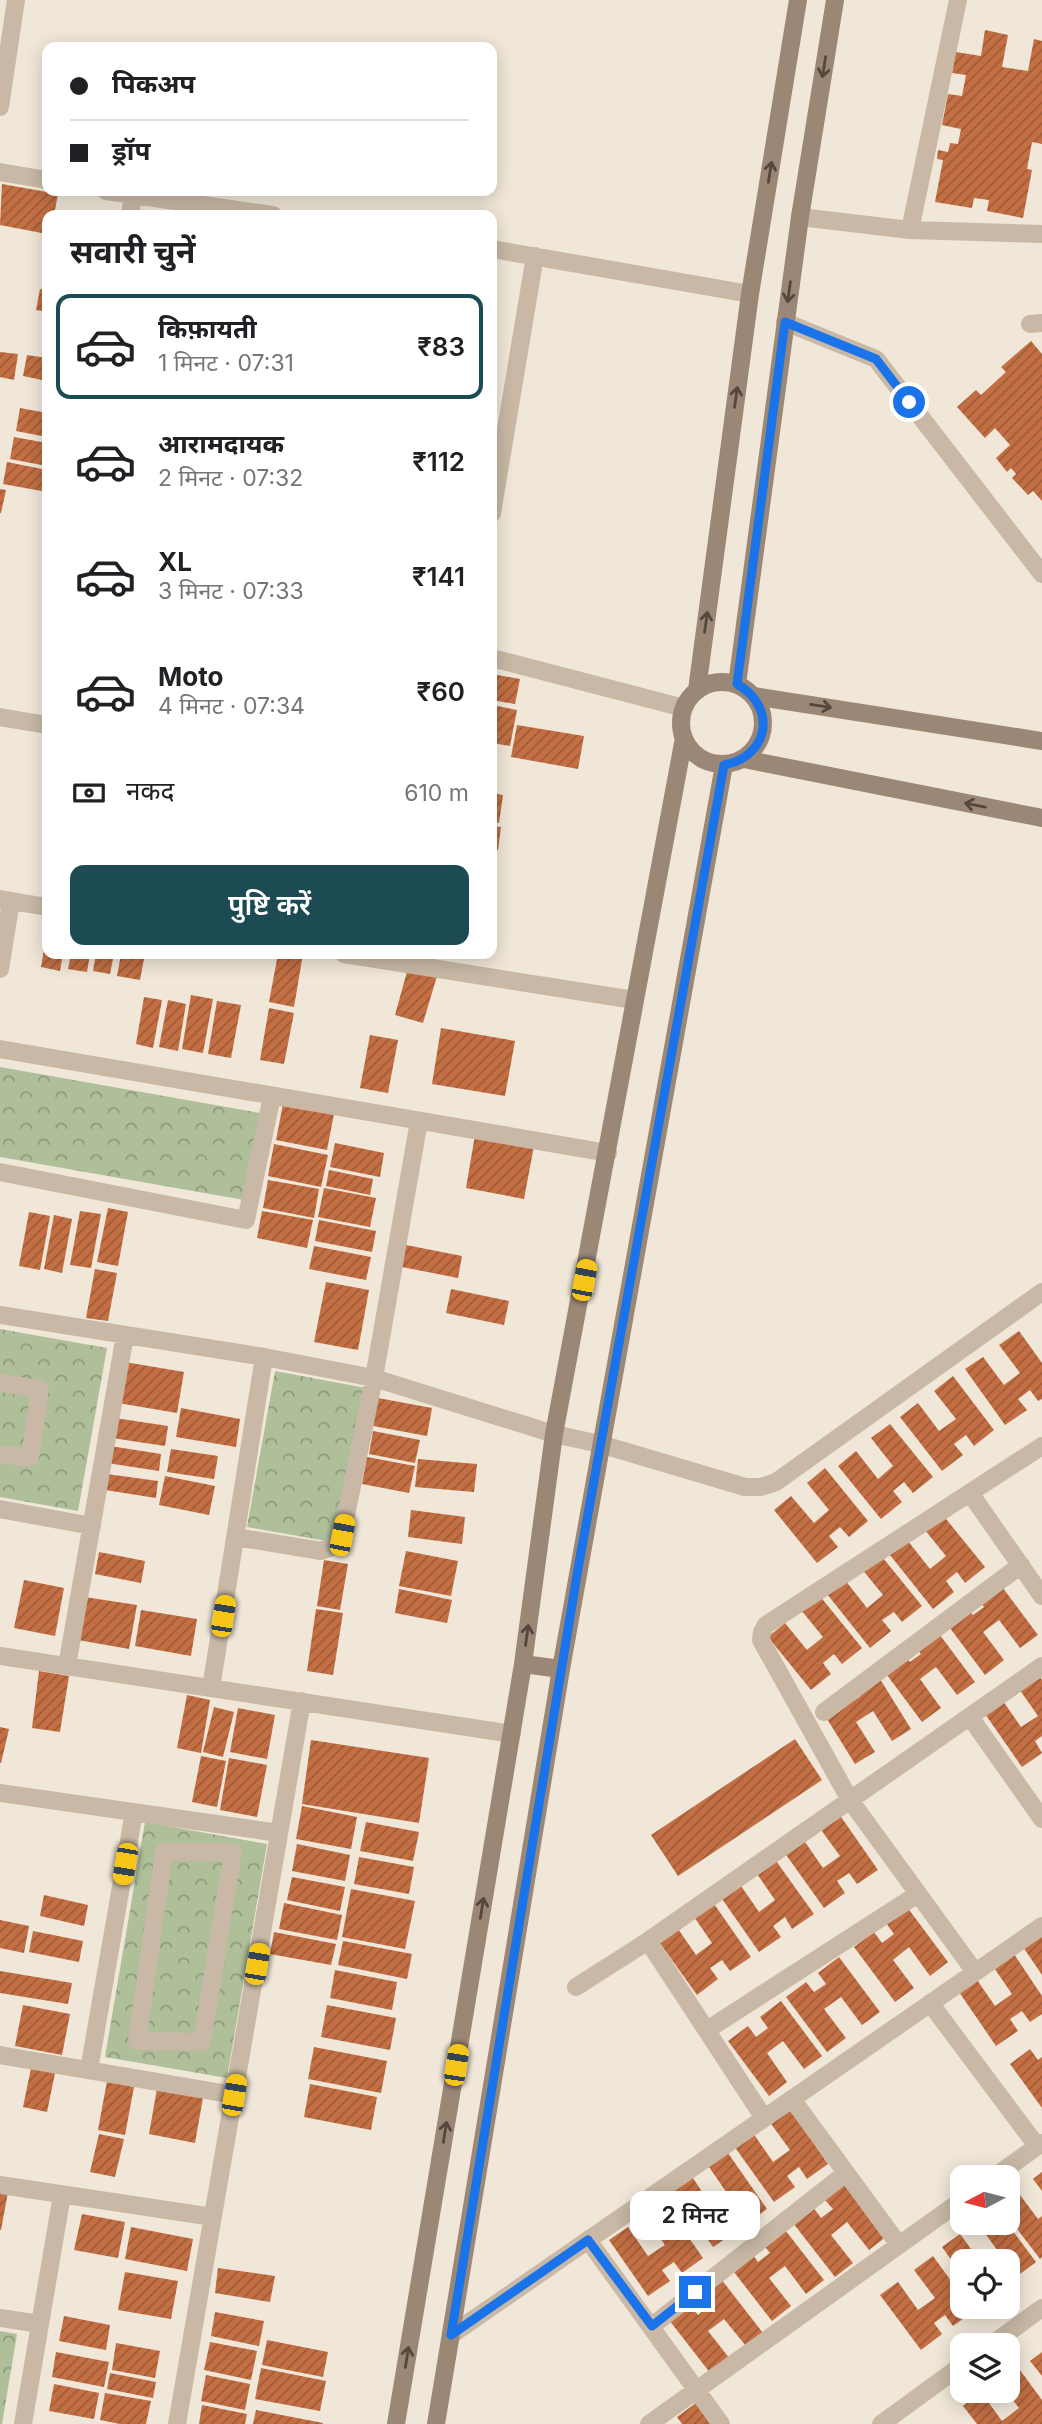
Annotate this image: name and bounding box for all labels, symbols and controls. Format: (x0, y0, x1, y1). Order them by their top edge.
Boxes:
one-way arrow (817, 55, 830, 78)
text: पिकअप (112, 68, 195, 99)
text: ड्रॉप (112, 135, 150, 166)
one-way arrow (764, 161, 777, 184)
text: सवारी चुनें (70, 232, 195, 271)
one-way arrow (783, 280, 796, 303)
text: किफ़ायती (158, 313, 257, 344)
icon: car (74, 315, 137, 378)
text: ₹83 (417, 331, 465, 362)
text: 1 मिनट · 07:31 (158, 349, 294, 377)
one-way arrow (730, 386, 743, 408)
route start (893, 386, 925, 418)
text: आरामदायक (158, 428, 284, 459)
icon: car (74, 430, 137, 493)
text: ₹112 (412, 446, 465, 477)
text: 2 मिनट · 07:32 (158, 464, 303, 492)
icon: car (74, 545, 137, 608)
text: XL (158, 546, 192, 577)
text: ₹141 (412, 561, 465, 592)
text: 3 मिनट · 07:33 (158, 577, 304, 605)
one-way arrow (699, 611, 712, 634)
icon: car (74, 660, 137, 723)
text: Moto (158, 661, 223, 692)
text: ₹60 (417, 676, 465, 707)
text: 4 मिनट · 07:34 (158, 692, 305, 720)
one-way arrow (809, 700, 832, 713)
icon: cash (70, 774, 108, 812)
text: नकद (126, 775, 174, 806)
text: 610 m (404, 779, 469, 807)
one-way arrow (964, 798, 987, 811)
button: पुष्टि करें (70, 865, 469, 945)
car (570, 1257, 599, 1303)
car (328, 1512, 357, 1558)
car (210, 1594, 237, 1638)
one-way arrow (521, 1624, 534, 1647)
car (112, 1841, 139, 1887)
one-way arrow (476, 1897, 489, 1920)
car (244, 1941, 271, 1987)
car (443, 2043, 470, 2087)
car (221, 2072, 248, 2118)
one-way arrow (439, 2121, 452, 2144)
north arrow (950, 2165, 1020, 2235)
map controls (950, 2165, 1020, 2403)
callout: 2 मिनट (630, 2190, 760, 2240)
text: 2 मिनट (662, 2201, 728, 2229)
button: locate (950, 2249, 1020, 2319)
route end (679, 2276, 711, 2308)
button: layers (950, 2333, 1020, 2403)
one-way arrow (401, 2346, 414, 2369)

